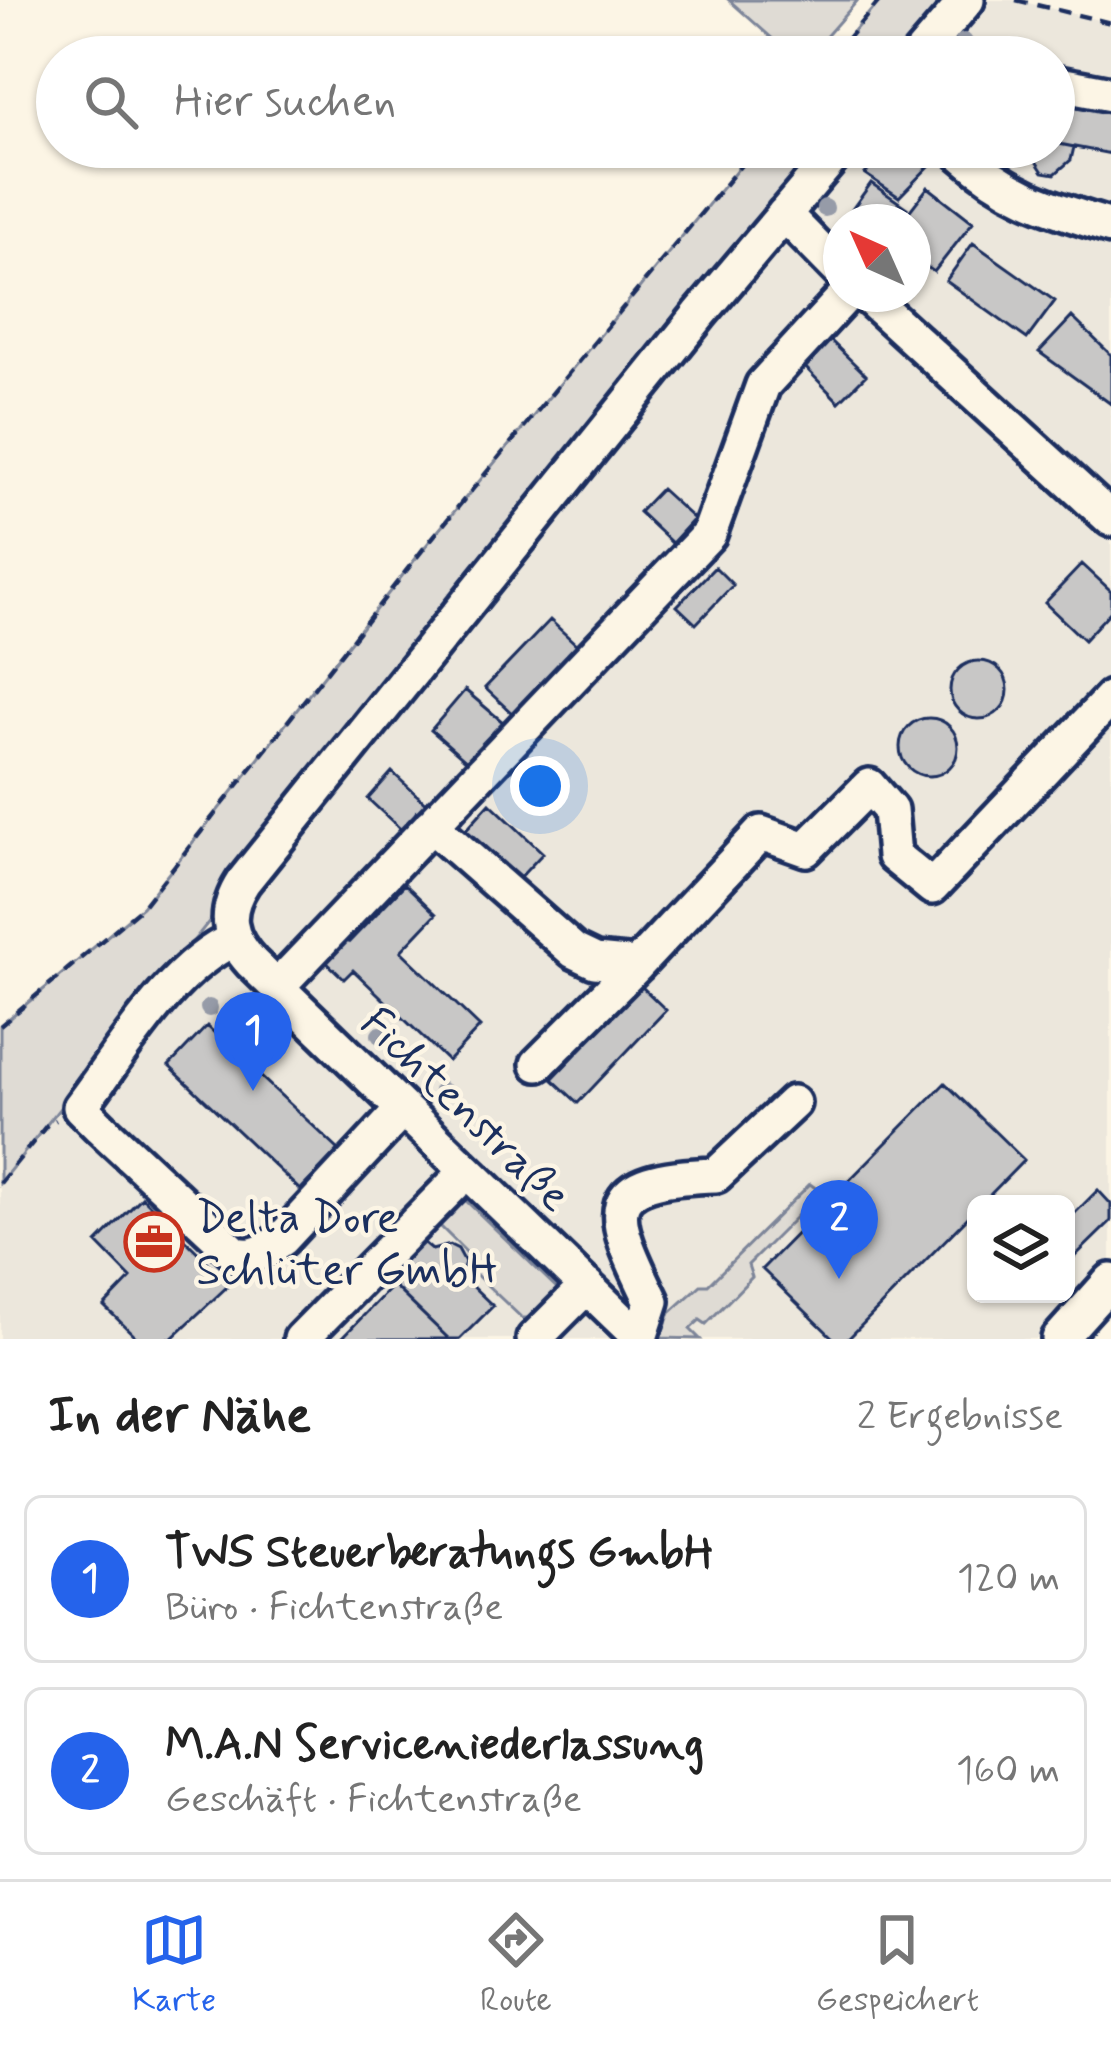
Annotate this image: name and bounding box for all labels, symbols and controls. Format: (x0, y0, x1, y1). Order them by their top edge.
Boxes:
search box (36, 36, 1075, 168)
icon: search (78, 69, 144, 135)
text: Hier suchen (174, 73, 396, 132)
north arrow (823, 204, 931, 312)
your location (510, 756, 570, 816)
pin: 1 (214, 992, 292, 1091)
street label: Fichtenstraße (347, 995, 582, 1226)
pin: 2 (800, 1180, 878, 1279)
place label: Delta Dore Schlüter GmbH (196, 1190, 498, 1301)
map controls (967, 1195, 1075, 1303)
button: layers (967, 1195, 1075, 1303)
office icon: Delta Dore Schlüter GmbH (123, 1211, 185, 1273)
text: In der Nähe (48, 1384, 311, 1450)
text: 2 Ergebnisse (857, 1392, 1063, 1443)
text: TWS Steuerberatungs GmbH (165, 1524, 713, 1583)
text: 1 (81, 1554, 99, 1605)
text: 120 m (957, 1554, 1060, 1605)
text: Büro · Fichtenstraße (165, 1583, 503, 1634)
text: M.A.N Serviceniederlassung (165, 1716, 704, 1775)
text: 2 (80, 1746, 100, 1797)
text: 160 m (956, 1746, 1060, 1797)
text: Geschäft · Fichtenstraße (165, 1775, 582, 1826)
tab: Karte (132, 1907, 216, 2023)
tab: Route (480, 1907, 552, 2023)
tab: Gespeichert (816, 1907, 979, 2023)

